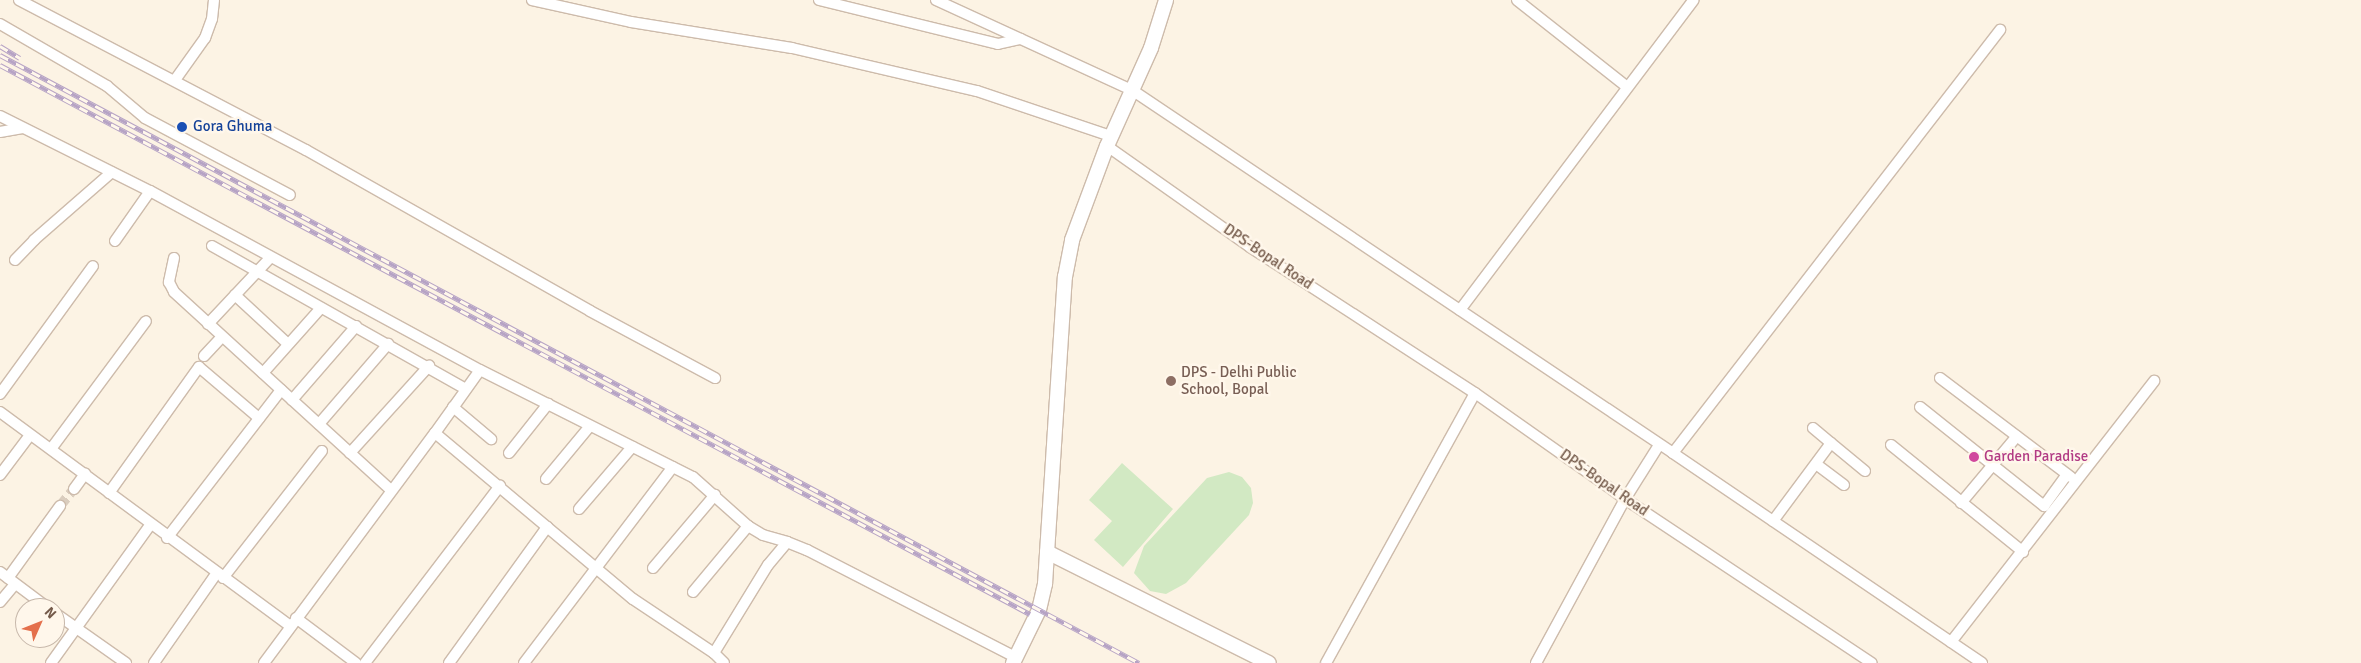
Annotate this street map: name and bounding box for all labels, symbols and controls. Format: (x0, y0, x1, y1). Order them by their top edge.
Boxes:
place label: Gora Ghuma (193, 118, 272, 136)
marker: Gora Ghuma (175, 120, 189, 134)
street label: DPS-Bopal Road (1220, 220, 1316, 294)
place label: DPS - Delhi Public School, Bopal (1181, 363, 1296, 398)
marker: DPS - Delhi Public School, Bopal (1165, 375, 1177, 387)
street label: DPS-Bopal Road (1556, 446, 1652, 520)
place label: Garden Paradise (1984, 448, 2088, 466)
marker: Garden Paradise (1968, 451, 1980, 463)
north arrow (15, 598, 65, 648)
text: N (41, 604, 60, 622)

